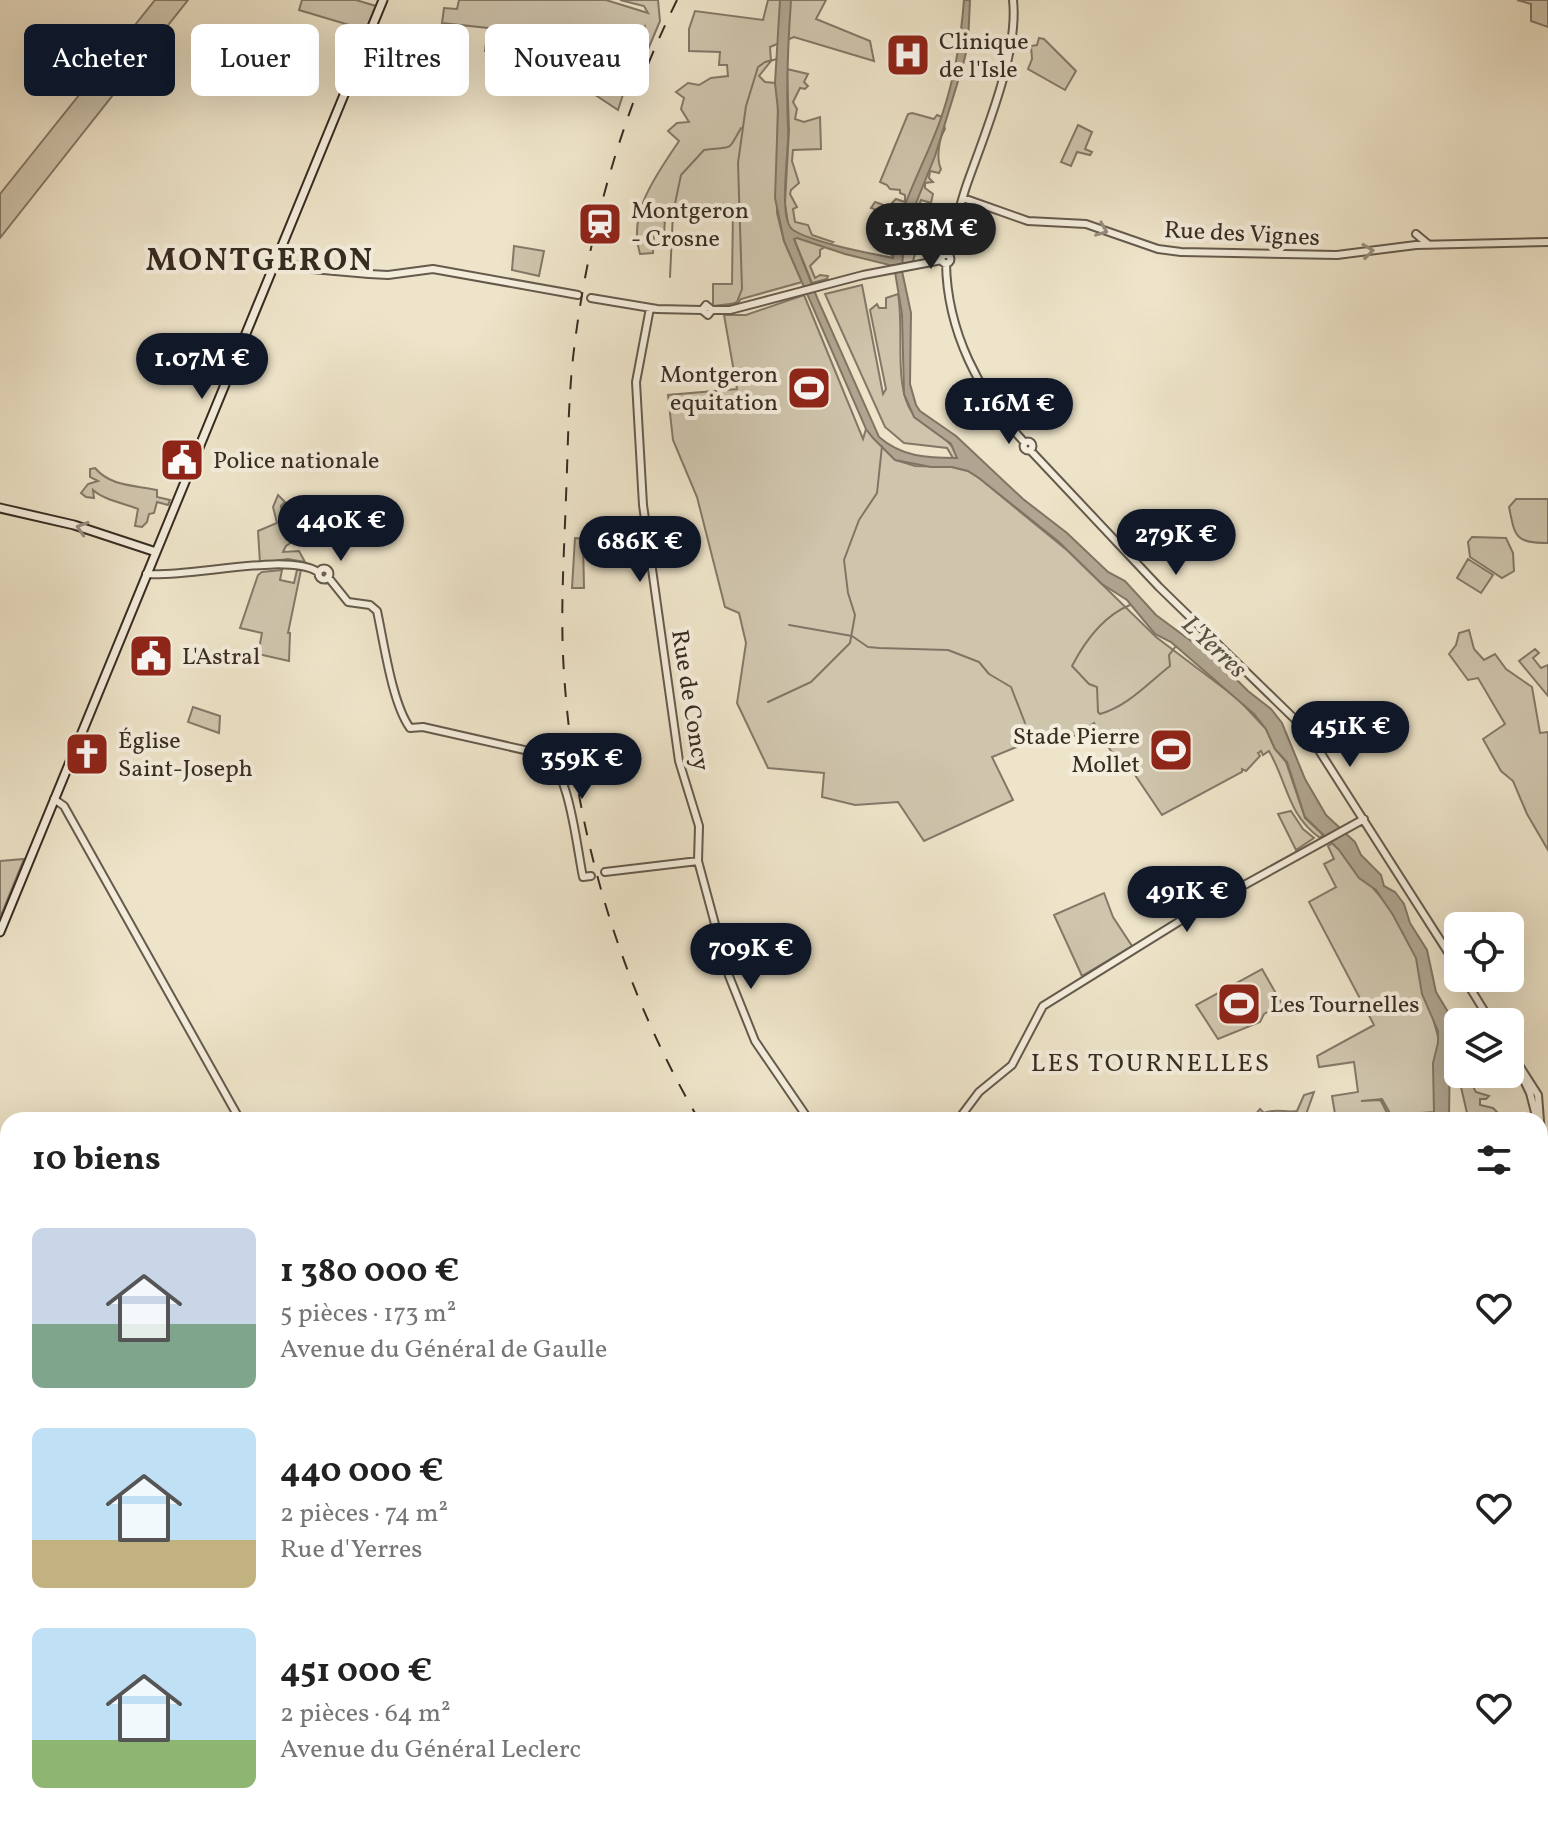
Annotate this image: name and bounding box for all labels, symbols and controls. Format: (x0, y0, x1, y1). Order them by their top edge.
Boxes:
chip: Acheter (24, 24, 175, 96)
chip: Louer (191, 24, 319, 96)
chip: Filtres (335, 24, 469, 96)
chip: Nouveau (485, 24, 649, 96)
place label: Clinique de l'Isle (939, 26, 1029, 88)
hospital icon: Clinique de l'Isle (884, 31, 932, 79)
place label: Montgeron - Crosne (631, 195, 749, 257)
station icon: Montgeron - Crosne (576, 200, 624, 248)
pin: 1.38M € (857, 203, 1005, 271)
text: 1.38M € (884, 211, 978, 247)
street label: Rue des Vignes (1163, 214, 1321, 256)
one-way arrow (1094, 220, 1108, 237)
district label: MONTGERON (146, 240, 374, 284)
one-way arrow (1362, 243, 1375, 260)
pin: 1.07M € (128, 333, 276, 401)
text: 1.07M € (154, 341, 250, 377)
place label: Montgeron equitation (660, 359, 778, 421)
sports icon: Montgeron equitation (785, 364, 833, 412)
pin: 1.16M € (935, 378, 1083, 446)
text: 1.16M € (963, 386, 1055, 422)
public building icon: Police nationale (158, 436, 206, 484)
place label: Police nationale (213, 445, 379, 479)
pin: 440K € (276, 495, 406, 563)
text: 440K € (296, 503, 386, 539)
pin: 279K € (1111, 509, 1241, 577)
pin: 686K € (575, 516, 705, 584)
text: 279K € (1135, 517, 1217, 553)
one-way arrow (75, 521, 89, 537)
text: 686K € (597, 524, 683, 560)
water label: L'Yerres (1173, 608, 1255, 687)
street label: Rue de Concy (661, 627, 717, 773)
public building icon: L'Astral (127, 632, 175, 680)
place label: L'Astral (182, 641, 260, 675)
pin: 451K € (1285, 701, 1415, 769)
text: 451K € (1309, 709, 1391, 745)
place label: Stade Pierre Mollet (1013, 721, 1140, 783)
place label: Église Saint-Joseph (118, 725, 253, 787)
sports icon: Stade Pierre Mollet (1147, 726, 1195, 774)
church icon: Église Saint-Joseph (63, 730, 111, 778)
pin: 359K € (517, 733, 647, 801)
text: 359K € (540, 741, 624, 777)
pin: 491K € (1122, 866, 1252, 934)
text: 491K € (1145, 874, 1229, 910)
map controls (1444, 912, 1524, 1088)
button: locate (1444, 912, 1524, 992)
pin: 709K € (686, 923, 816, 991)
text: 709K € (708, 931, 794, 967)
sports icon: Les Tournelles (1215, 980, 1263, 1028)
place label: Les Tournelles (1270, 989, 1420, 1023)
button: layers (1444, 1008, 1524, 1088)
district label: LES TOURNELLES (1031, 1046, 1271, 1082)
text: 10 biens (32, 1137, 161, 1184)
icon: filters (1472, 1138, 1516, 1182)
text: 1 380 000 € (280, 1249, 459, 1296)
icon: home (96, 1260, 192, 1356)
icon: heart (1472, 1286, 1516, 1330)
text: 5 pièces · 173 m² (280, 1296, 456, 1332)
text: Avenue du Général de Gaulle (280, 1332, 607, 1368)
text: 440 000 € (280, 1449, 444, 1496)
icon: home (96, 1460, 192, 1556)
icon: heart (1472, 1486, 1516, 1530)
text: 2 pièces · 74 m² (280, 1496, 448, 1532)
text: Rue d'Yerres (280, 1532, 422, 1568)
text: 451 000 € (280, 1649, 432, 1696)
icon: home (96, 1660, 192, 1756)
icon: heart (1472, 1686, 1516, 1730)
text: 2 pièces · 64 m² (280, 1696, 451, 1732)
text: Avenue du Général Leclerc (280, 1732, 581, 1768)

